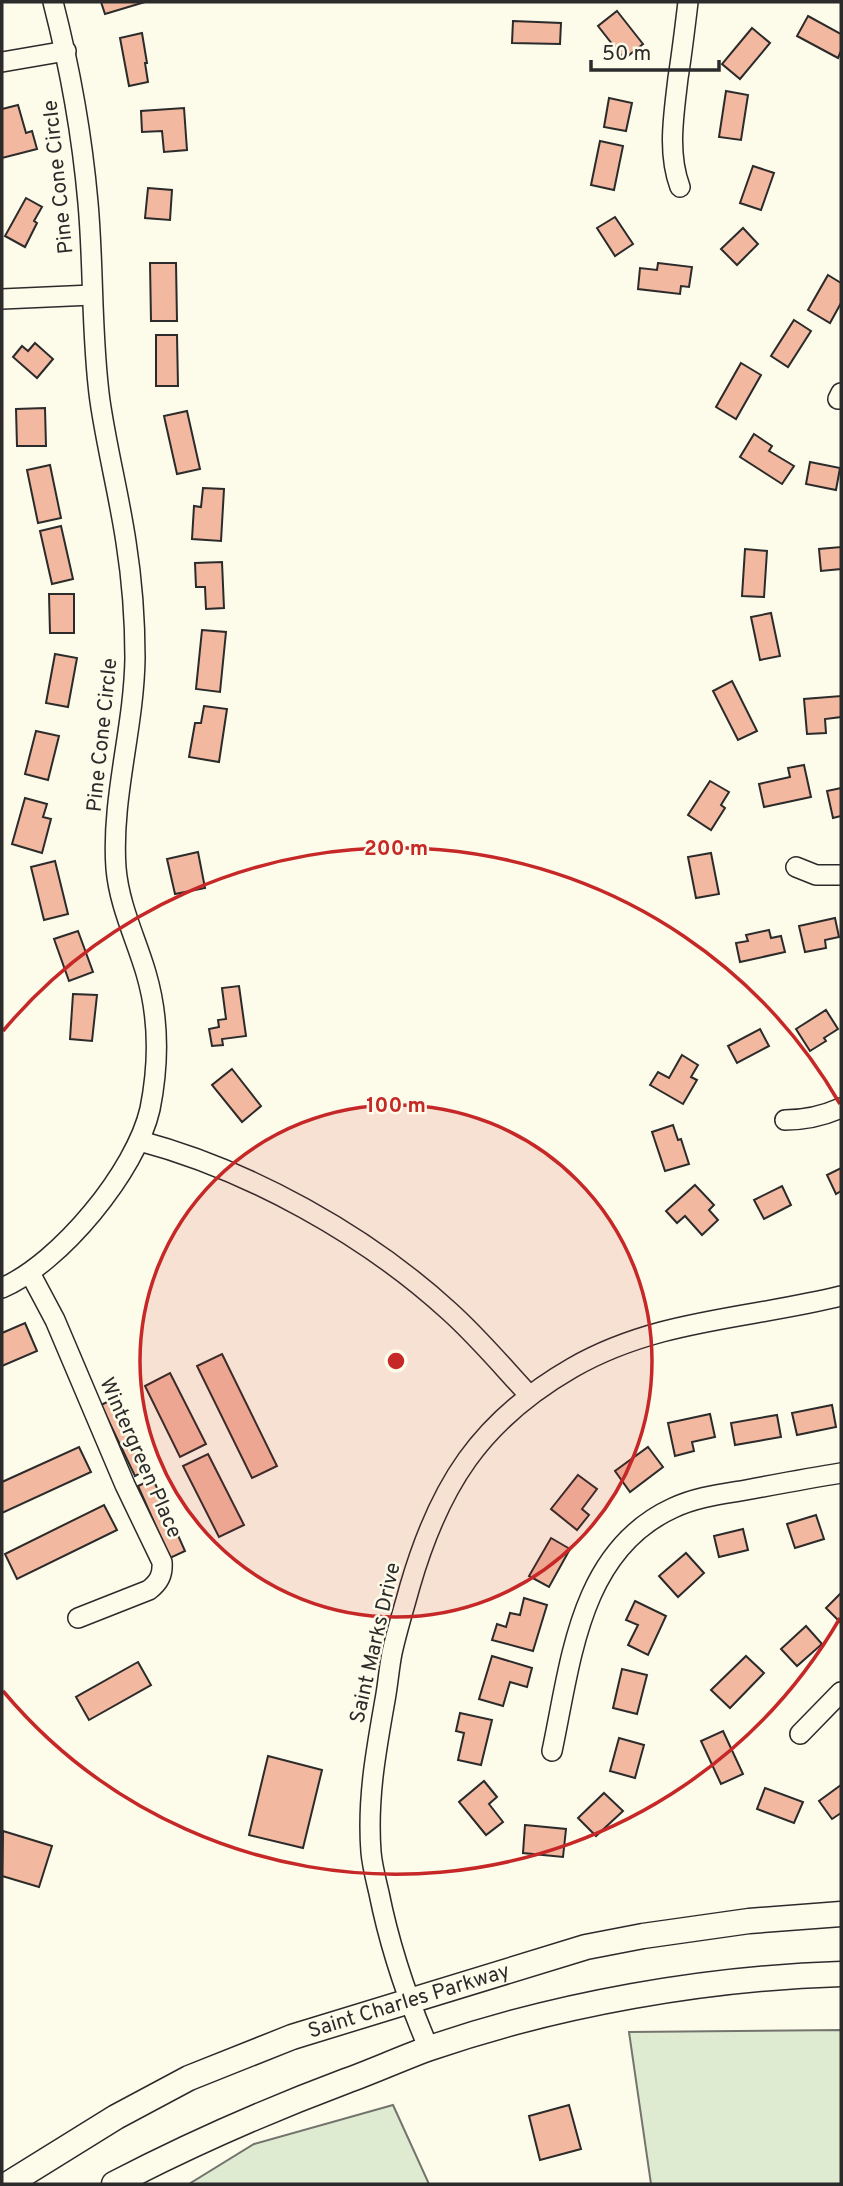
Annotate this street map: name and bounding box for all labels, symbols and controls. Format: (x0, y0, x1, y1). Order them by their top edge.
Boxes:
scale bar (591, 28, 719, 72)
text: 50 m (602, 41, 651, 68)
street label: Pine Cone Circle (37, 99, 81, 255)
street label: Pine Cone Circle (81, 657, 125, 813)
text: 200 m (364, 836, 428, 863)
text: 100 m (366, 1093, 426, 1120)
centre of rings (384, 1349, 408, 1373)
street label: Wintergreen Place (92, 1373, 188, 1543)
street label: Saint Marks Drive (344, 1560, 408, 1726)
street label: Saint Charles Parkway (305, 1958, 513, 2045)

